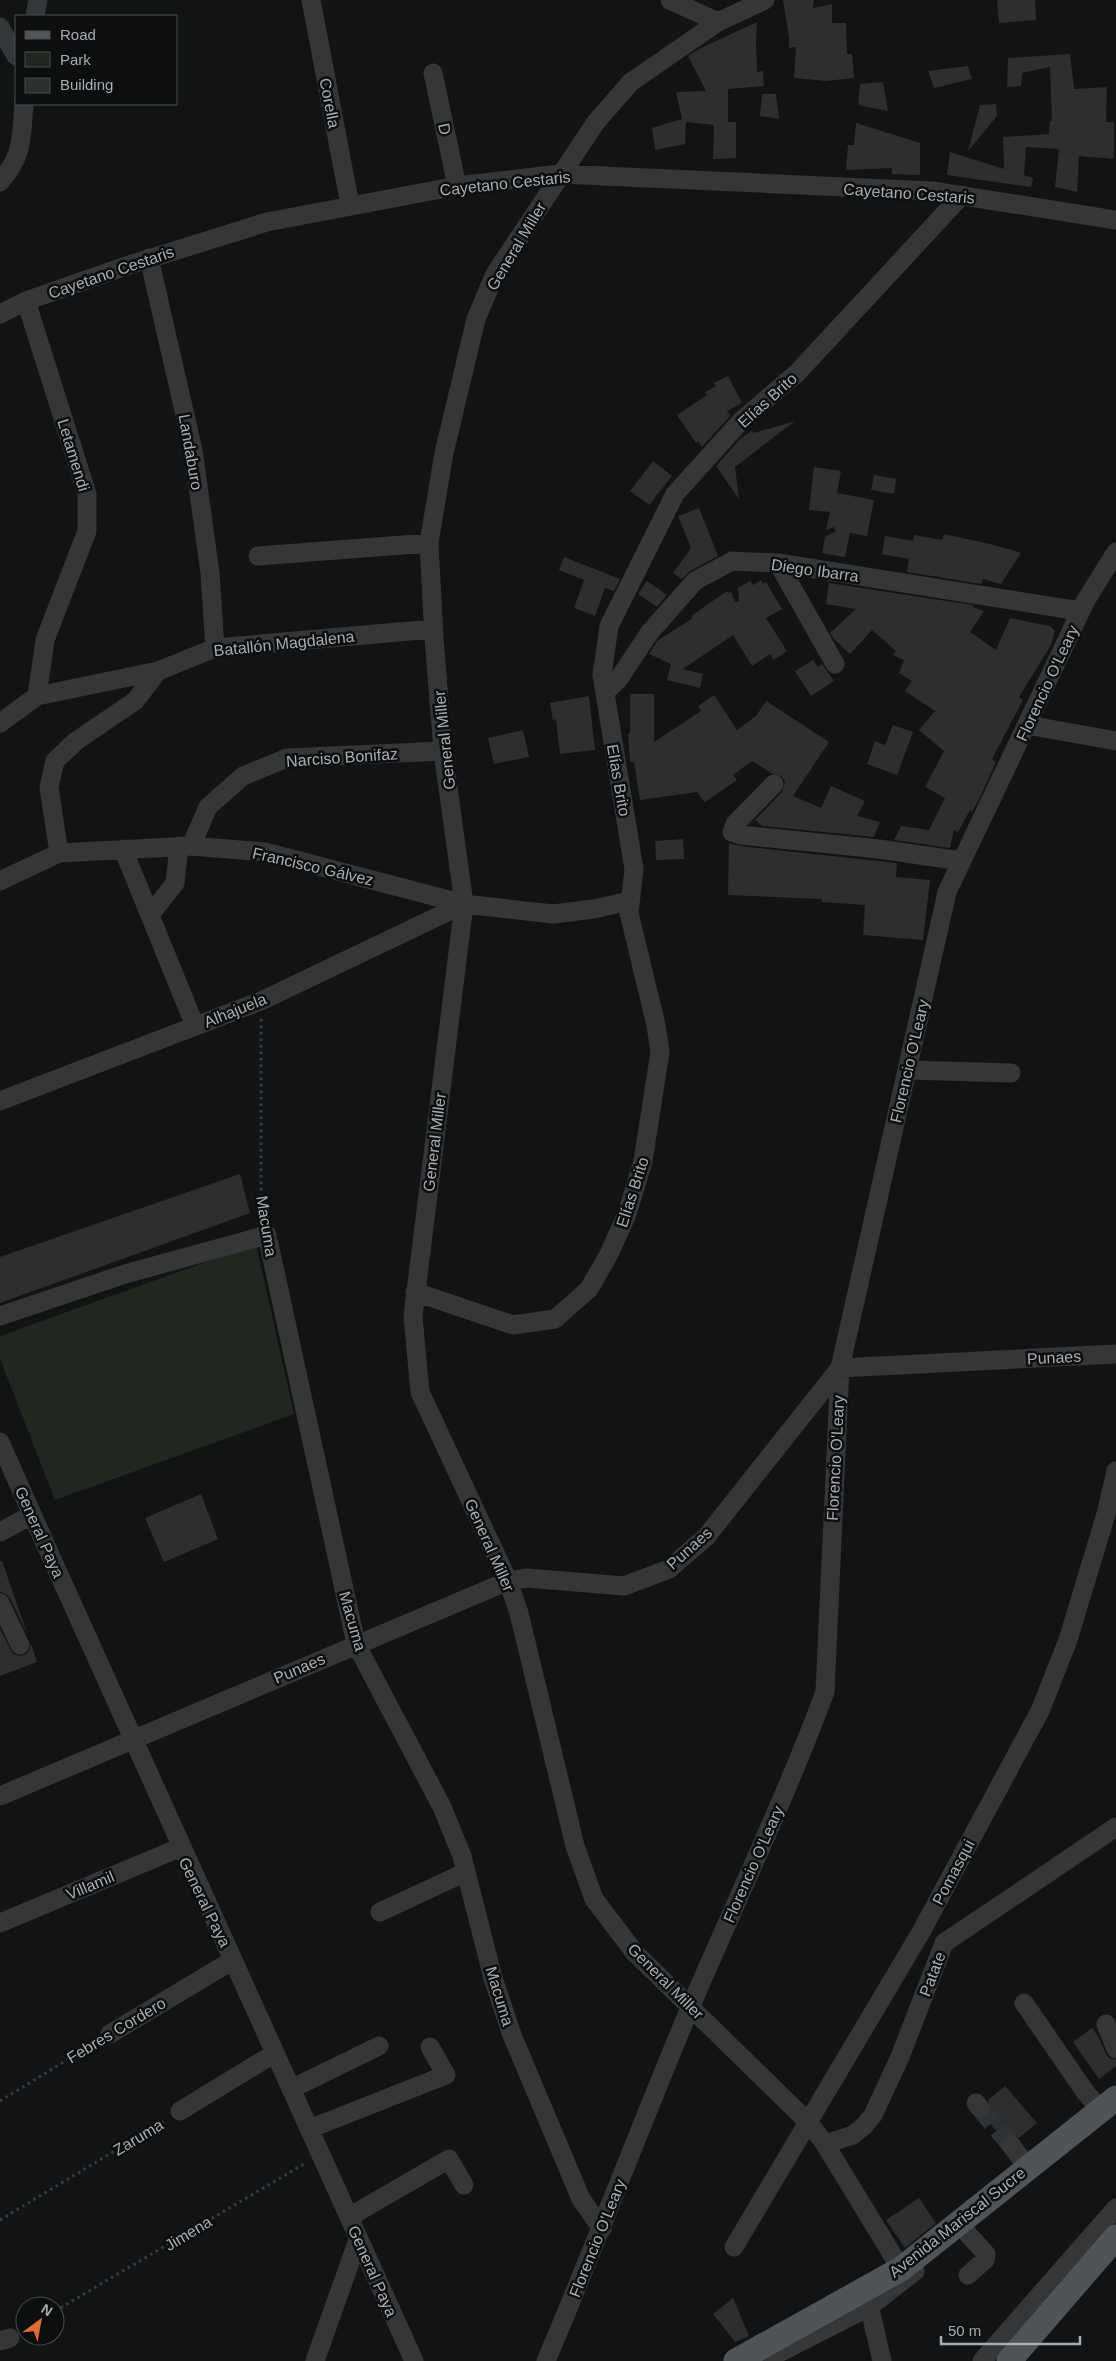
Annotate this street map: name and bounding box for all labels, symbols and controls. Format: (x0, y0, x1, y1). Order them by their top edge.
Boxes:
legend (15, 15, 178, 105)
text: Road (60, 26, 96, 43)
text: Park (60, 51, 91, 68)
text: Building (60, 76, 113, 93)
street label: Corella (316, 77, 343, 130)
street label: D (435, 122, 454, 137)
street label: Cayetano Cestaris (439, 168, 571, 199)
street label: Cayetano Cestaris (843, 180, 975, 207)
street label: General Miller (483, 199, 550, 293)
street label: Cayetano Cestaris (46, 243, 176, 302)
street label: Elías Brito (735, 370, 800, 431)
street label: Landaburo (175, 413, 206, 491)
street label: Letamendi (54, 417, 93, 493)
street label: Diego Ibarra (770, 556, 860, 585)
street label: Florencio O'Leary (1013, 623, 1082, 744)
street label: Batallón Magdalena (213, 628, 355, 659)
street label: General Miller (431, 689, 458, 790)
street label: Elías Brito (604, 743, 633, 818)
street label: Narciso Bonifaz (286, 745, 399, 770)
street label: Francisco Gálvez (251, 844, 375, 889)
street label: Alhajuela (201, 990, 269, 1031)
street label: Florencio O'Leary (887, 998, 932, 1124)
street label: General Miller (420, 1091, 449, 1193)
street label: Elías Brito (613, 1155, 652, 1229)
street label: Macuma (253, 1194, 280, 1258)
street label: Punaes (1026, 1348, 1082, 1367)
street label: Florencio O'Leary (824, 1395, 847, 1521)
street label: General Paya (12, 1484, 67, 1580)
street label: General Miller (462, 1496, 518, 1595)
street label: Punaes (663, 1524, 715, 1573)
street label: Macuma (336, 1589, 369, 1653)
street label: Punaes (271, 1650, 327, 1687)
street label: Florencio O'Leary (720, 1803, 787, 1925)
street label: Pomasqui (929, 1837, 978, 1908)
street label: General Paya (175, 1855, 234, 1950)
street label: Villamil (64, 1868, 117, 1903)
street label: General Miller (624, 1940, 707, 2023)
street label: Patate (916, 1949, 949, 1999)
street label: Macuma (482, 1964, 517, 2028)
street label: Febres Cordero (64, 1994, 169, 2067)
street label: Zaruma (110, 2116, 166, 2159)
street label: Avenida Mariscal Sucre (886, 2164, 1029, 2281)
street label: Florencio O'Leary (566, 2177, 629, 2300)
street label: Jimena (162, 2213, 215, 2254)
street label: General Paya (345, 2223, 400, 2319)
north arrow (15, 2296, 65, 2346)
text: N (38, 2301, 55, 2319)
scale bar (941, 2314, 1080, 2346)
text: 50 m (948, 2322, 981, 2339)

